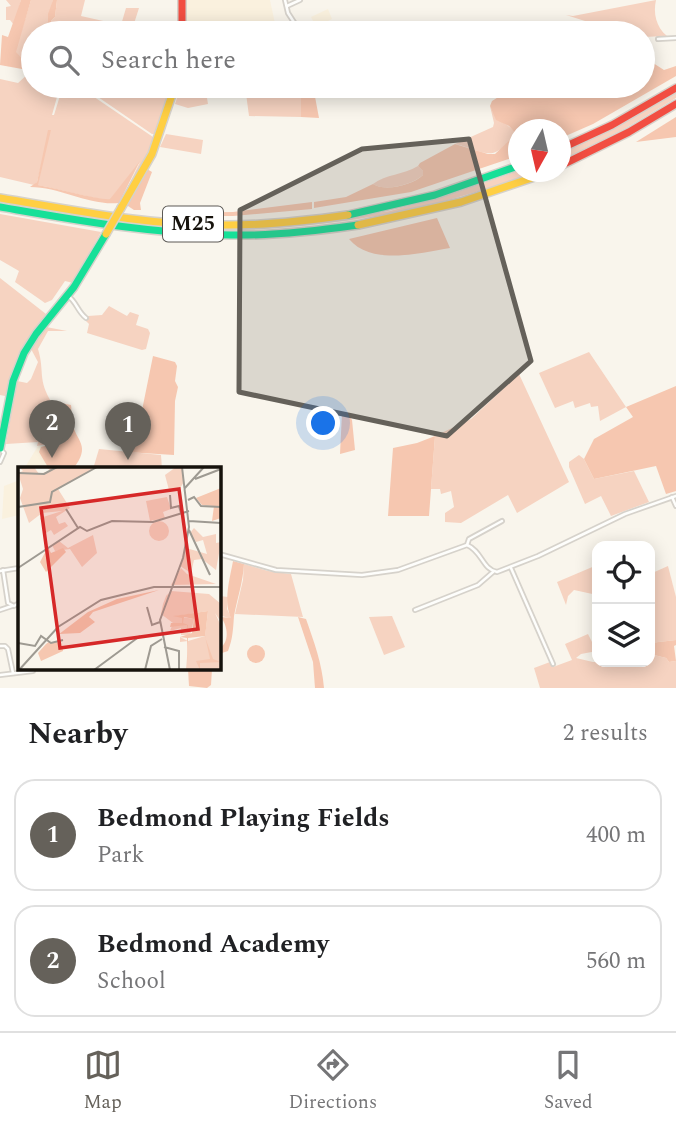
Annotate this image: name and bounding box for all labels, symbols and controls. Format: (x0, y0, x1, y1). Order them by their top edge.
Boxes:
search box (21, 21, 655, 98)
text: Search here (101, 40, 236, 80)
icon: search (45, 41, 83, 79)
north arrow (508, 119, 571, 182)
road number: M25 (163, 206, 223, 242)
pin: 2 (29, 400, 75, 458)
pin: 1 (105, 402, 151, 460)
your location (306, 406, 340, 440)
inset map (18, 467, 220, 670)
map controls (592, 541, 655, 667)
button: locate (592, 541, 655, 604)
button: layers (592, 604, 655, 667)
text: Nearby (28, 711, 127, 757)
text: 2 results (563, 716, 648, 751)
text: Bedmond Playing Fields (97, 798, 390, 838)
text: 1 (47, 818, 59, 853)
text: 400 m (586, 818, 646, 853)
text: Park (97, 838, 144, 873)
text: Bedmond Academy (97, 924, 329, 964)
text: 2 (47, 944, 59, 979)
text: 560 m (586, 944, 646, 979)
text: School (97, 964, 166, 999)
tab: Map (83, 1046, 122, 1117)
tab: Directions (288, 1046, 377, 1117)
tab: Saved (544, 1046, 593, 1117)

